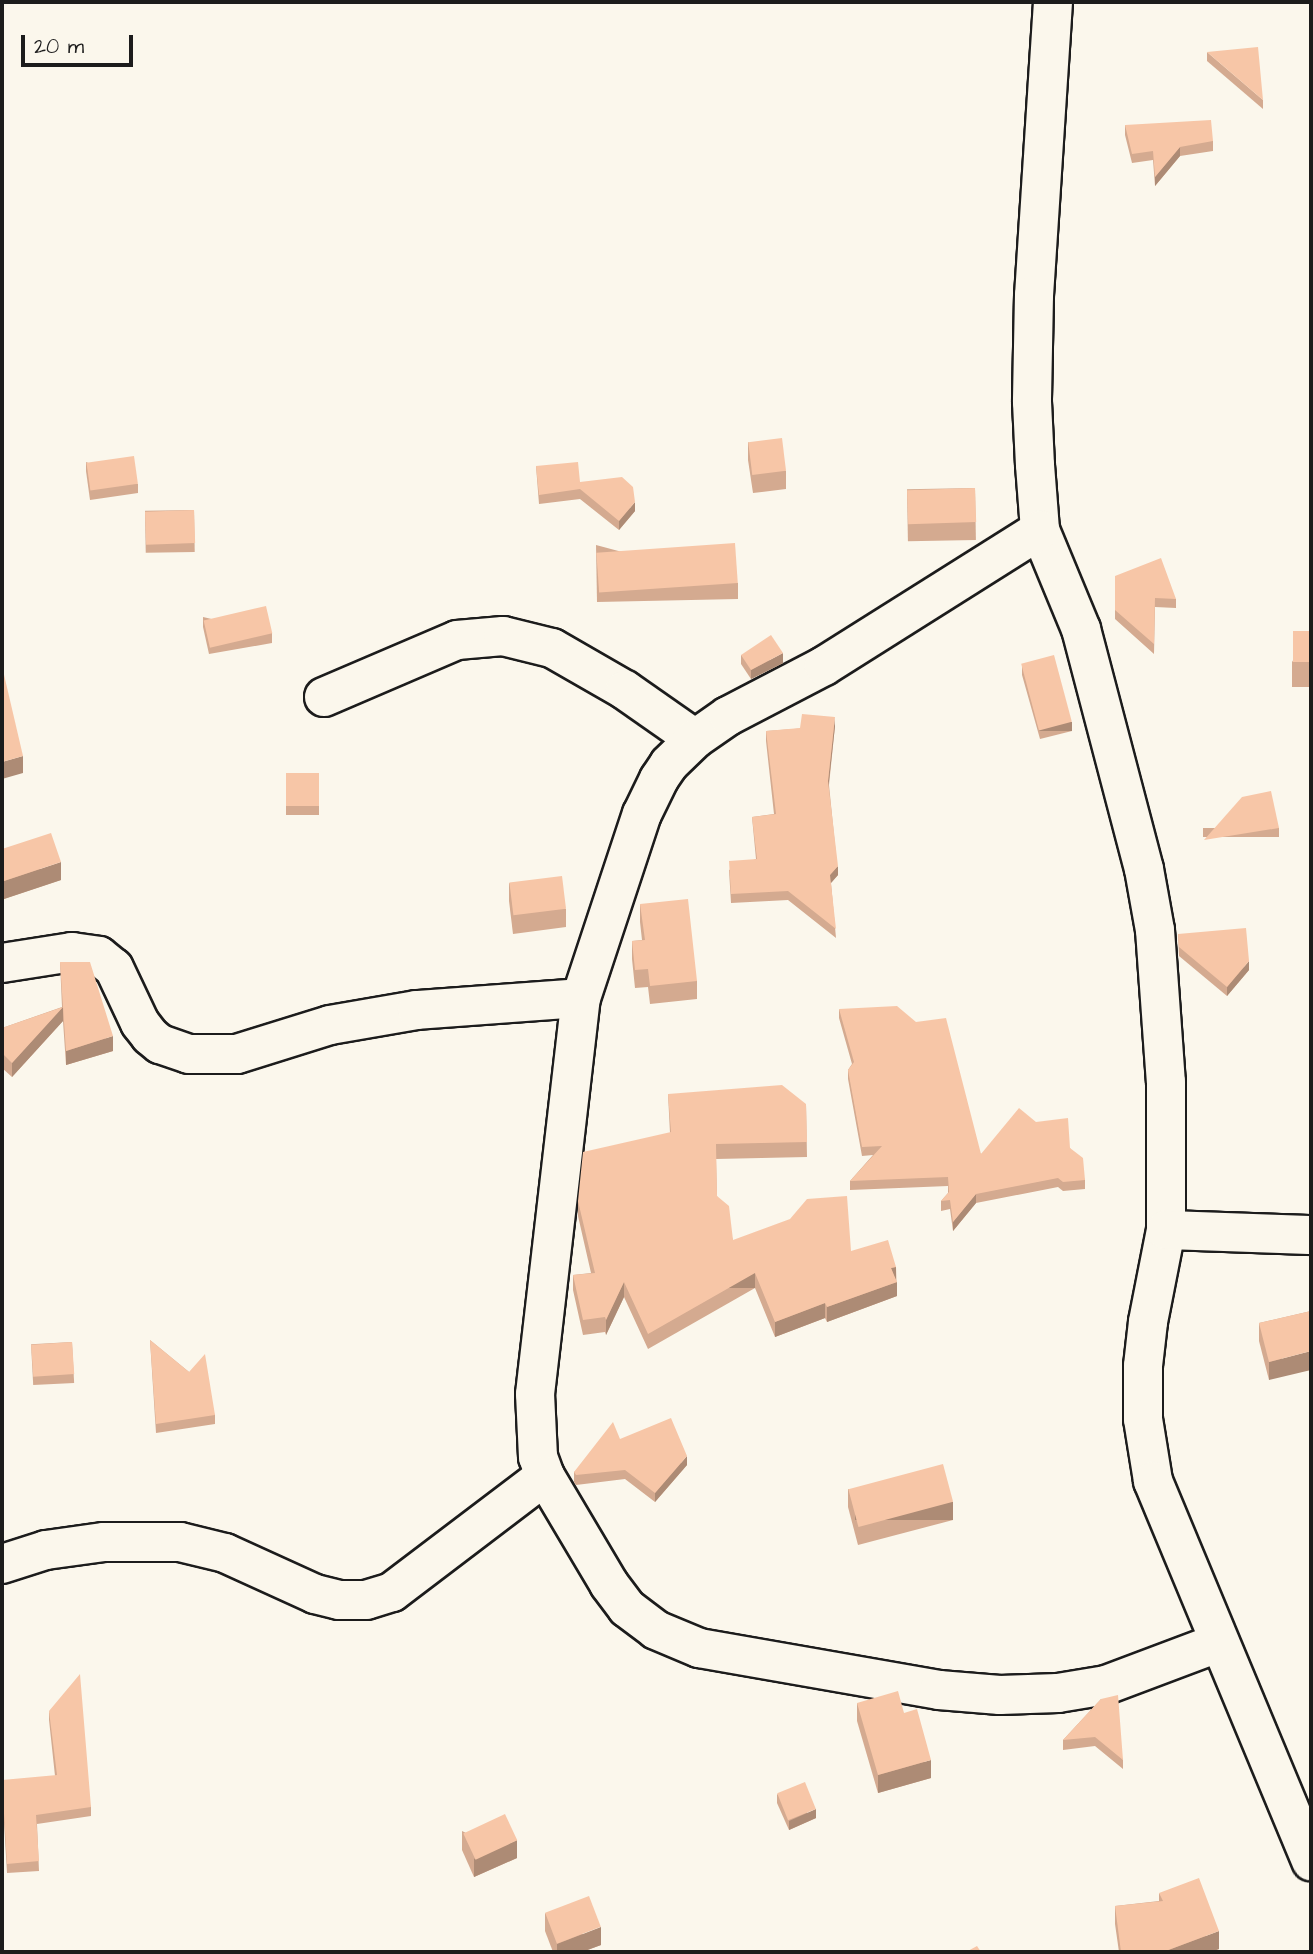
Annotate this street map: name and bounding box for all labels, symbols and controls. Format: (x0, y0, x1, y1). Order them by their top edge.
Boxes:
scale bar (24, 21, 136, 65)
text: 20 m (34, 32, 84, 61)

